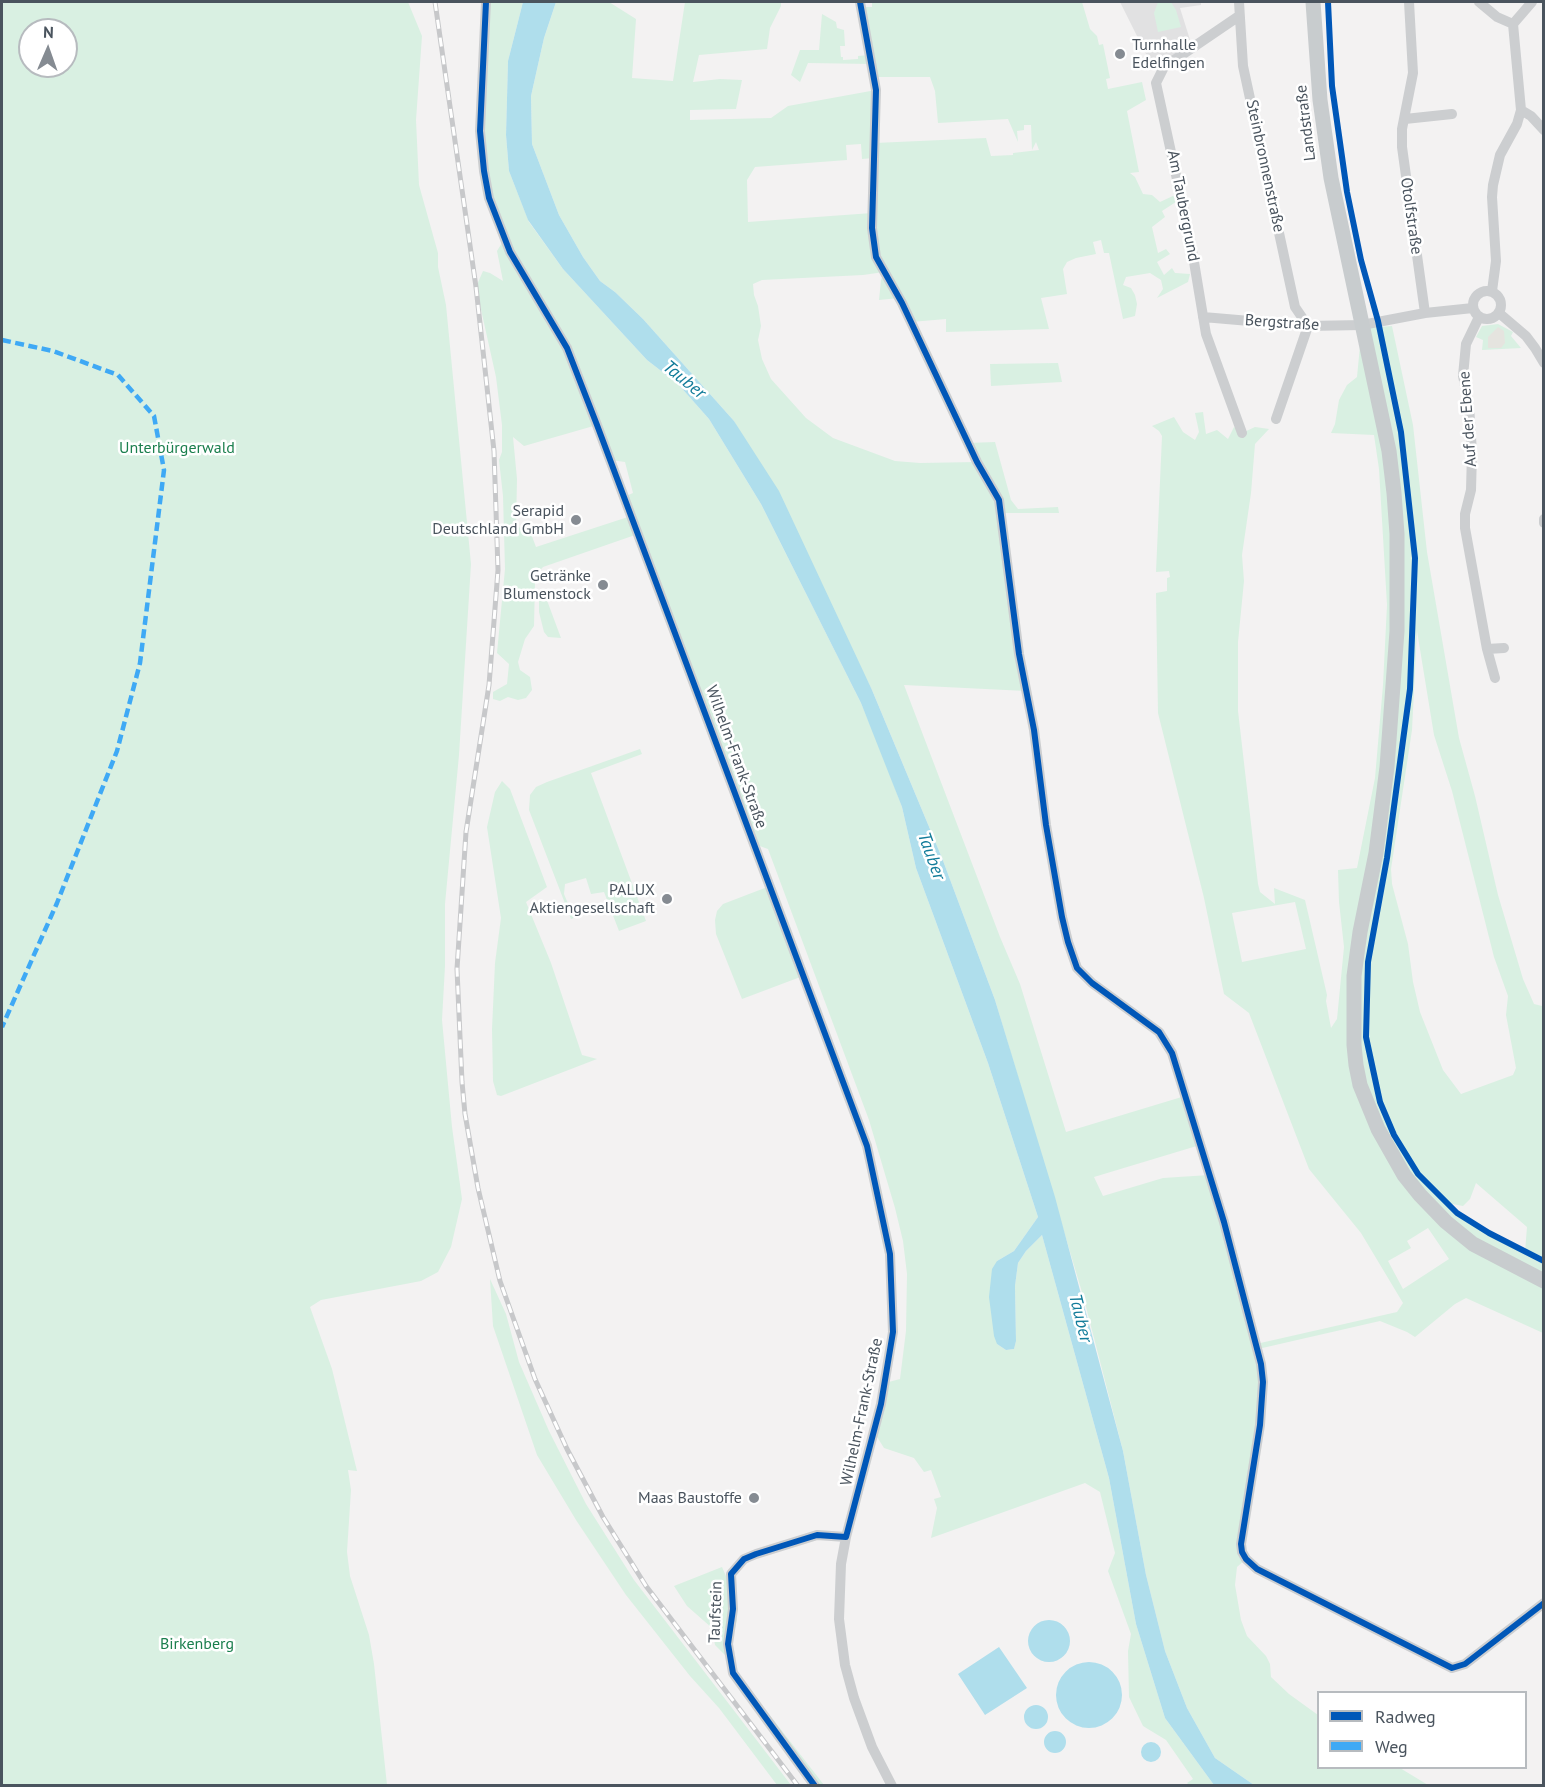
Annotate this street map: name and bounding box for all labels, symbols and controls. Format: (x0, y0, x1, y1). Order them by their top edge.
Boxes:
north arrow (18, 18, 78, 78)
text: N (43, 22, 54, 42)
place label: Turnhalle Edelfingen (1132, 35, 1205, 73)
marker: Turnhalle Edelfingen (1113, 47, 1127, 61)
street label: Landstraße (1292, 84, 1320, 162)
street label: Steinbronnenstraße (1242, 98, 1288, 234)
street label: Am Taubergrund (1163, 149, 1203, 263)
street label: Otolfstraße (1396, 176, 1426, 256)
street label: Bergstraße (1244, 311, 1320, 335)
water label: Tauber (658, 356, 710, 404)
street label: Auf der Ebene (1455, 370, 1481, 468)
park label: Unterbürgerwald (119, 438, 235, 458)
place label: Serapid Deutschland GmbH (432, 501, 564, 539)
marker: Serapid Deutschland GmbH (569, 513, 583, 527)
place label: Getränke Blumenstock (503, 566, 591, 604)
marker: Getränke Blumenstock (596, 578, 610, 592)
street label: Wilhelm-Frank-Straße (701, 683, 771, 831)
water label: Tauber (912, 829, 950, 883)
place label: PALUX Aktiengesellschaft (530, 880, 655, 918)
marker: PALUX Aktiengesellschaft (660, 892, 674, 906)
water label: Tauber (1064, 1292, 1096, 1344)
street label: Wilhelm-Frank-Straße (837, 1336, 887, 1488)
place label: Maas Baustoffe (638, 1488, 742, 1508)
marker: Maas Baustoffe (747, 1491, 761, 1505)
street label: Taufstein (705, 1581, 727, 1643)
park label: Birkenberg (160, 1634, 234, 1654)
legend (1317, 1691, 1527, 1769)
text: Radweg (1375, 1705, 1436, 1728)
text: Weg (1375, 1735, 1408, 1758)

